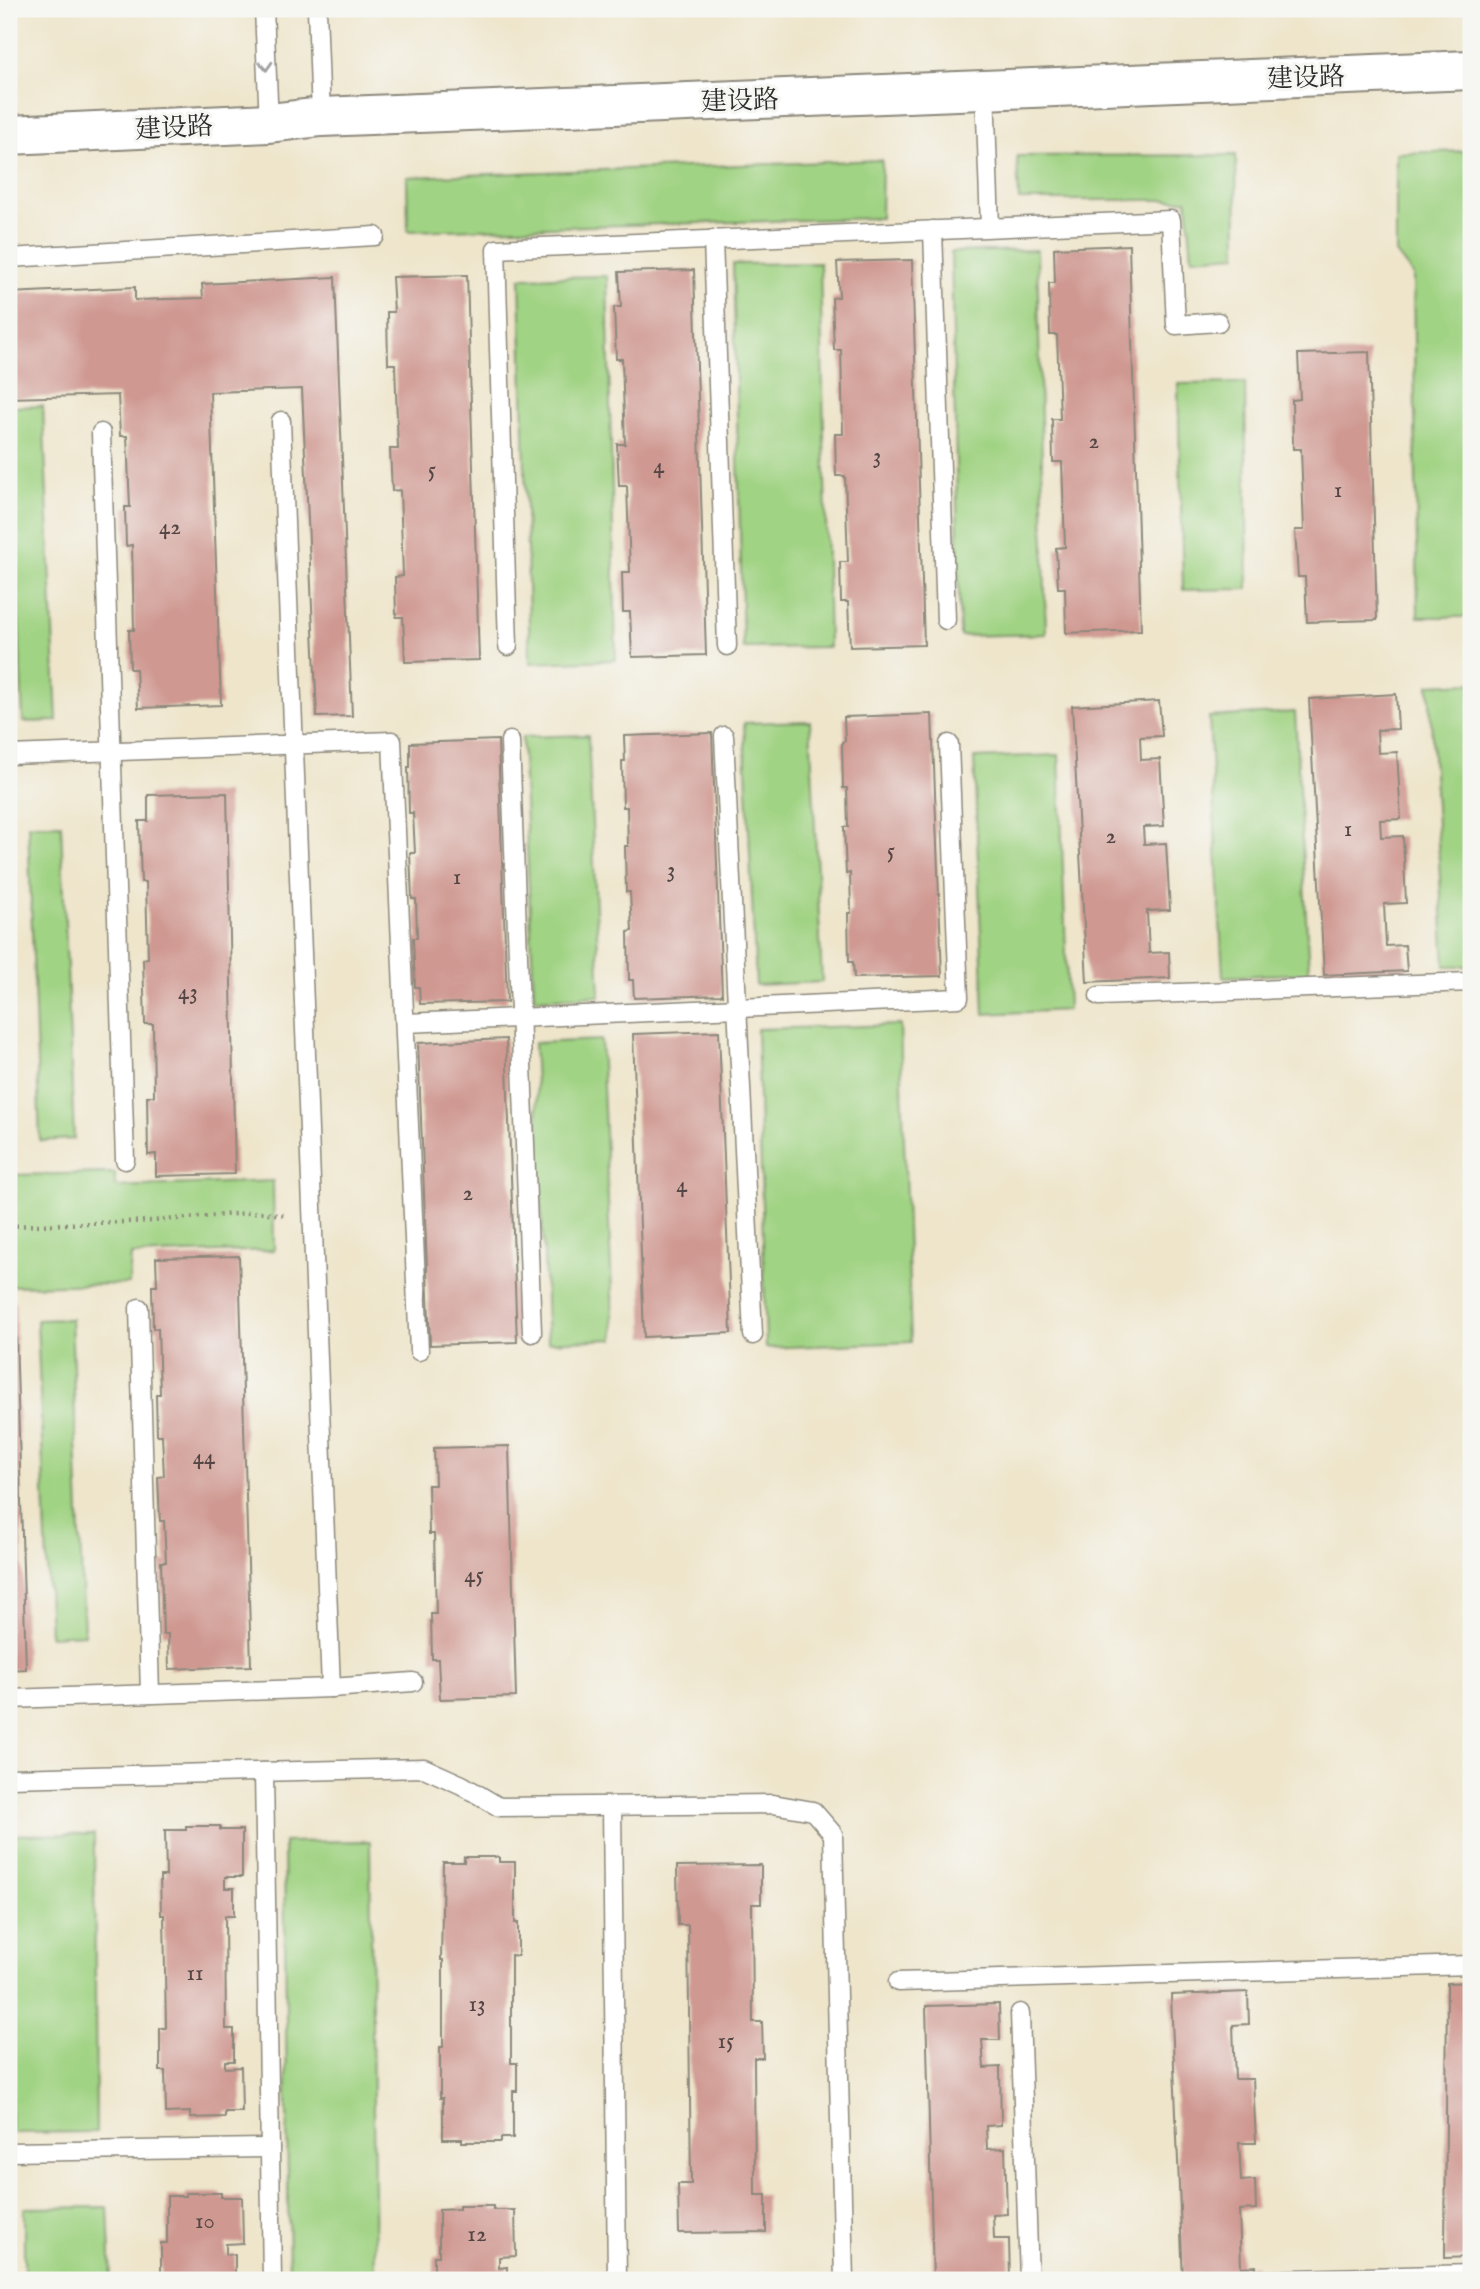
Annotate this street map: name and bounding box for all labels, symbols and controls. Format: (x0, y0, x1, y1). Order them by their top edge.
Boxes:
one-way arrow (259, 61, 274, 72)
street label: 建设路 (1266, 61, 1346, 96)
street label: 建设路 (700, 84, 780, 119)
street label: 建设路 (134, 110, 214, 147)
house number: 2 (1089, 427, 1099, 456)
house number: 3 (873, 442, 881, 471)
house number: 4 (653, 452, 665, 481)
house number: 5 (428, 456, 436, 485)
house number: 1 (1334, 476, 1342, 505)
house number: 42 (159, 513, 181, 542)
house number: 1 (1344, 815, 1352, 844)
house number: 2 (1106, 822, 1116, 851)
house number: 5 (887, 837, 895, 866)
house number: 3 (667, 856, 675, 885)
house number: 1 (453, 863, 461, 892)
house number: 43 (178, 978, 198, 1007)
house number: 4 (676, 1171, 688, 1200)
house number: 2 (463, 1179, 473, 1208)
house number: 44 (193, 1443, 216, 1472)
house number: 45 (464, 1561, 484, 1590)
house number: 11 (186, 1959, 204, 1988)
house number: 13 (468, 1990, 486, 2019)
house number: 15 (718, 2027, 734, 2056)
house number: 10 (195, 2207, 215, 2236)
house number: 12 (467, 2220, 487, 2249)

